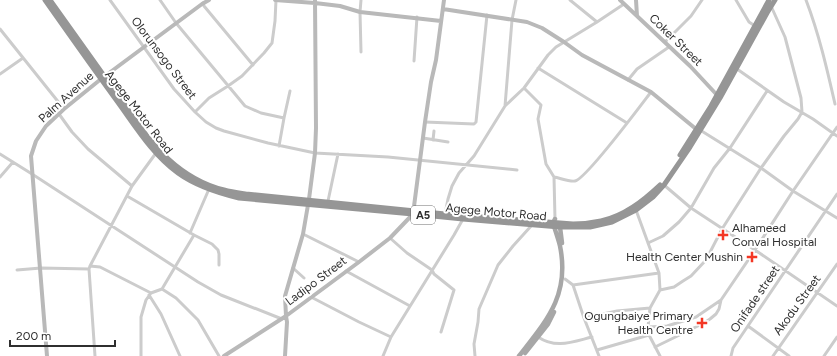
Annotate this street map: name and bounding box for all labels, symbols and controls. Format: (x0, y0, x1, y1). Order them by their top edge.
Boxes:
street label: Coker Street (647, 11, 706, 69)
street label: Olorunsogo Street (128, 14, 200, 102)
street label: Palm Avenue (36, 68, 97, 125)
street label: Agege Motor Road (102, 68, 176, 156)
street label: Agege Motor Road (445, 201, 547, 223)
road number: A5 (411, 206, 435, 224)
place label: Alhameed Conval Hospital (732, 221, 817, 249)
marker: Alhameed Conval Hospital (717, 229, 729, 241)
place label: Health Center Mushin (626, 250, 743, 264)
marker: Health Center Mushin (746, 251, 758, 263)
street label: Ladipo Street (283, 253, 350, 308)
street label: Onifade street (727, 263, 783, 335)
street label: Akodu Street (770, 272, 824, 338)
place label: Ogungbaiye Primary Health Centre (584, 309, 694, 337)
marker: Ogungbaiye Primary Health Centre (696, 317, 708, 329)
scale bar (10, 322, 115, 348)
text: 200 m (16, 329, 51, 343)

